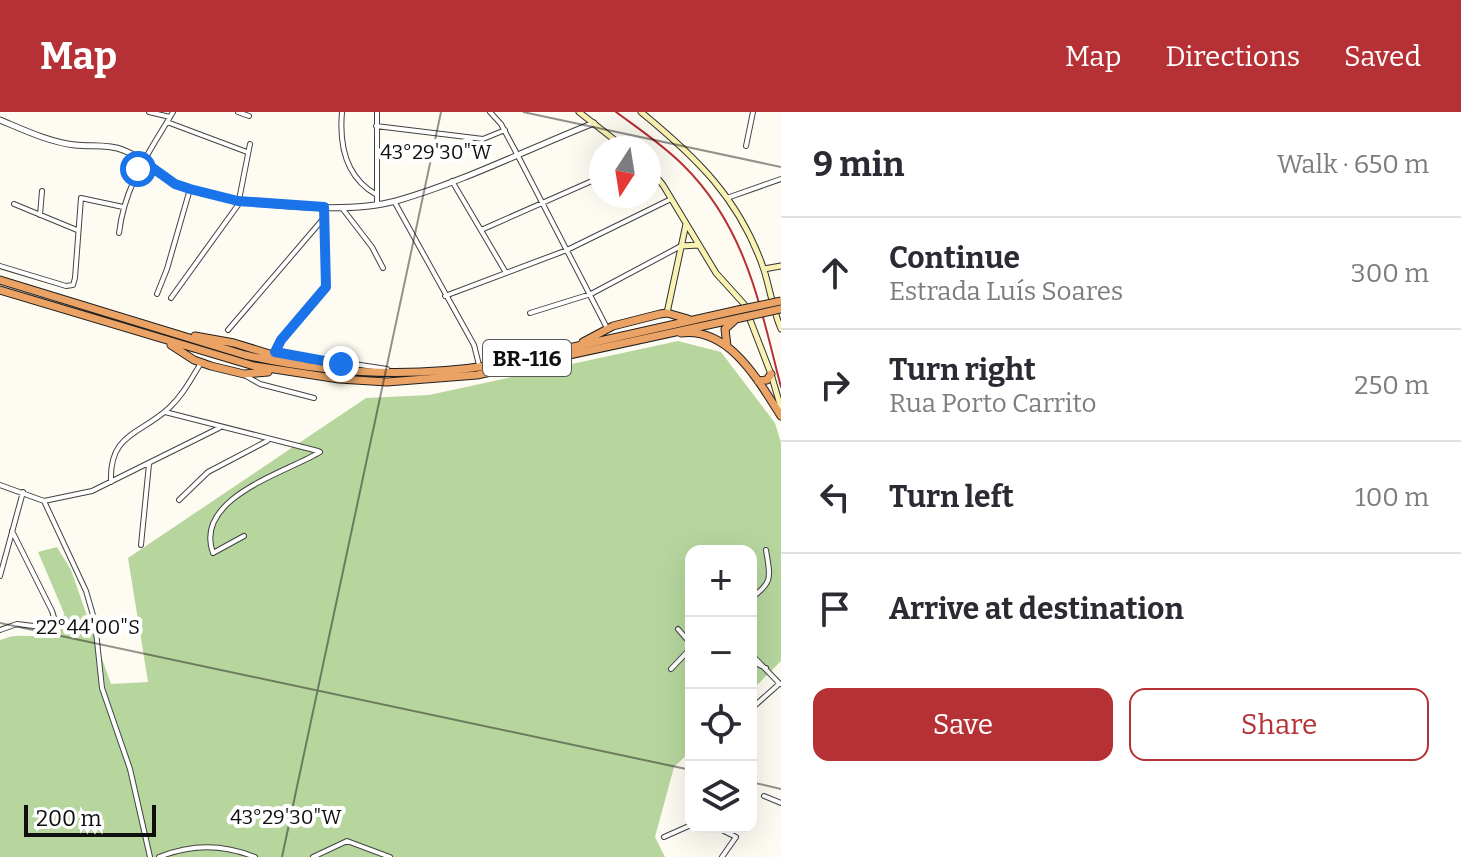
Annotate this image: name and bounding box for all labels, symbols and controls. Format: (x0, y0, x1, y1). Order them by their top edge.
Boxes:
text: Map (40, 33, 117, 79)
text: Map (1065, 40, 1121, 73)
text: Directions (1165, 40, 1300, 73)
text: Saved (1344, 40, 1421, 73)
north arrow (589, 136, 661, 208)
text: 43°29'30"W (380, 140, 492, 164)
text: 9 min (813, 144, 904, 185)
text: Walk · 650 m (1277, 149, 1429, 180)
route start (120, 151, 156, 187)
text: Continue (889, 240, 1020, 276)
icon: ahead (813, 251, 857, 295)
text: 300 m (1351, 258, 1429, 289)
text: Estrada Luís Soares (889, 276, 1123, 307)
road number: BR-116 (483, 340, 571, 376)
route end (323, 346, 359, 382)
text: Turn right (889, 352, 1036, 388)
icon: right (813, 363, 857, 407)
text: 250 m (1354, 370, 1429, 401)
text: Rua Porto Carrito (889, 388, 1096, 419)
icon: left (813, 475, 857, 519)
text: Turn left (889, 479, 1014, 515)
text: 100 m (1355, 482, 1429, 513)
map controls (685, 545, 757, 833)
button: + (685, 545, 757, 617)
icon: arrive (813, 587, 857, 631)
text: Arrive at destination (889, 591, 1184, 627)
text: 22°44'00"S (36, 615, 140, 639)
button: − (685, 617, 757, 689)
button: Save (813, 688, 1113, 761)
button: Share (1129, 688, 1429, 761)
button: locate (685, 689, 757, 761)
button: layers (685, 761, 757, 833)
scale bar (24, 801, 156, 837)
text: 200 m (36, 805, 102, 832)
text: 43°29'30"W (230, 805, 342, 829)

